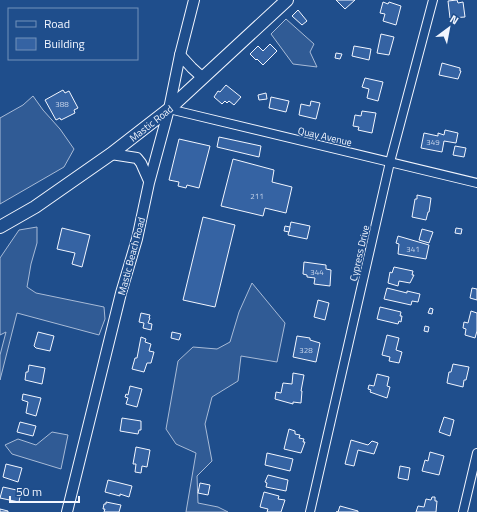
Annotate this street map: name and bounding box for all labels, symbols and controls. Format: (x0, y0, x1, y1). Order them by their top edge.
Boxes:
legend (8, 8, 138, 60)
north arrow (429, 8, 469, 48)
text: N (447, 11, 462, 28)
text: Road (44, 14, 70, 33)
text: Building (44, 34, 85, 53)
house number: 388 (55, 98, 69, 110)
street label: Mastic Road (126, 101, 176, 145)
street label: Quay Avenue (296, 123, 353, 150)
house number: 349 (426, 136, 440, 148)
house number: 211 (250, 190, 264, 202)
street label: Mastic Beach Road (114, 215, 149, 297)
street label: Cypress Drive (346, 224, 373, 283)
house number: 341 (406, 243, 420, 255)
house number: 344 (310, 266, 324, 278)
house number: 328 (299, 344, 313, 356)
scale bar (10, 478, 79, 504)
text: 50 m (16, 482, 42, 501)

